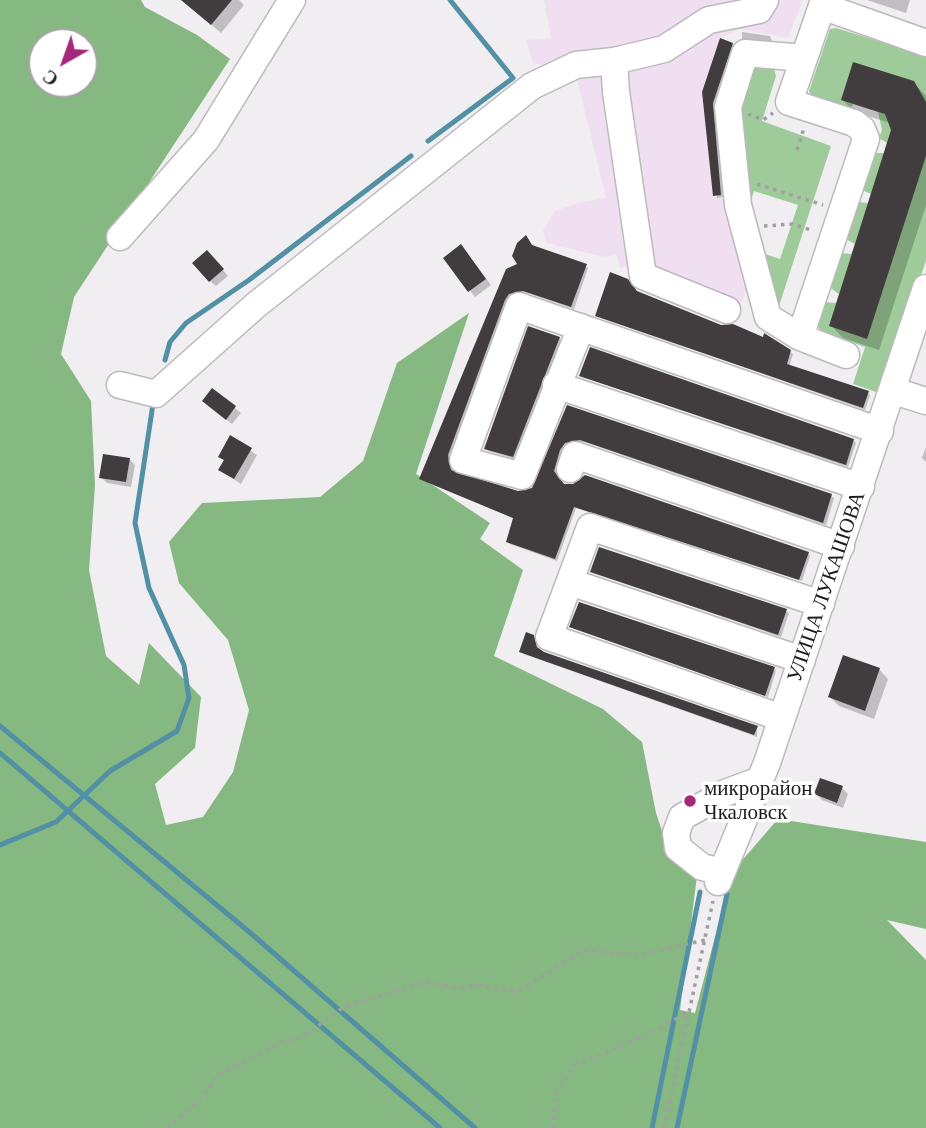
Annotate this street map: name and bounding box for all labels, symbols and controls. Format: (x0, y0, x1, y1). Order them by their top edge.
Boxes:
north arrow (28, 28, 98, 98)
text: С (38, 65, 62, 90)
street label: УЛИЦА ЛУКАШОВА (783, 488, 871, 686)
place label: микрорайон Чкаловск (704, 776, 813, 826)
marker: микрорайон Чкаловск (682, 793, 698, 809)

